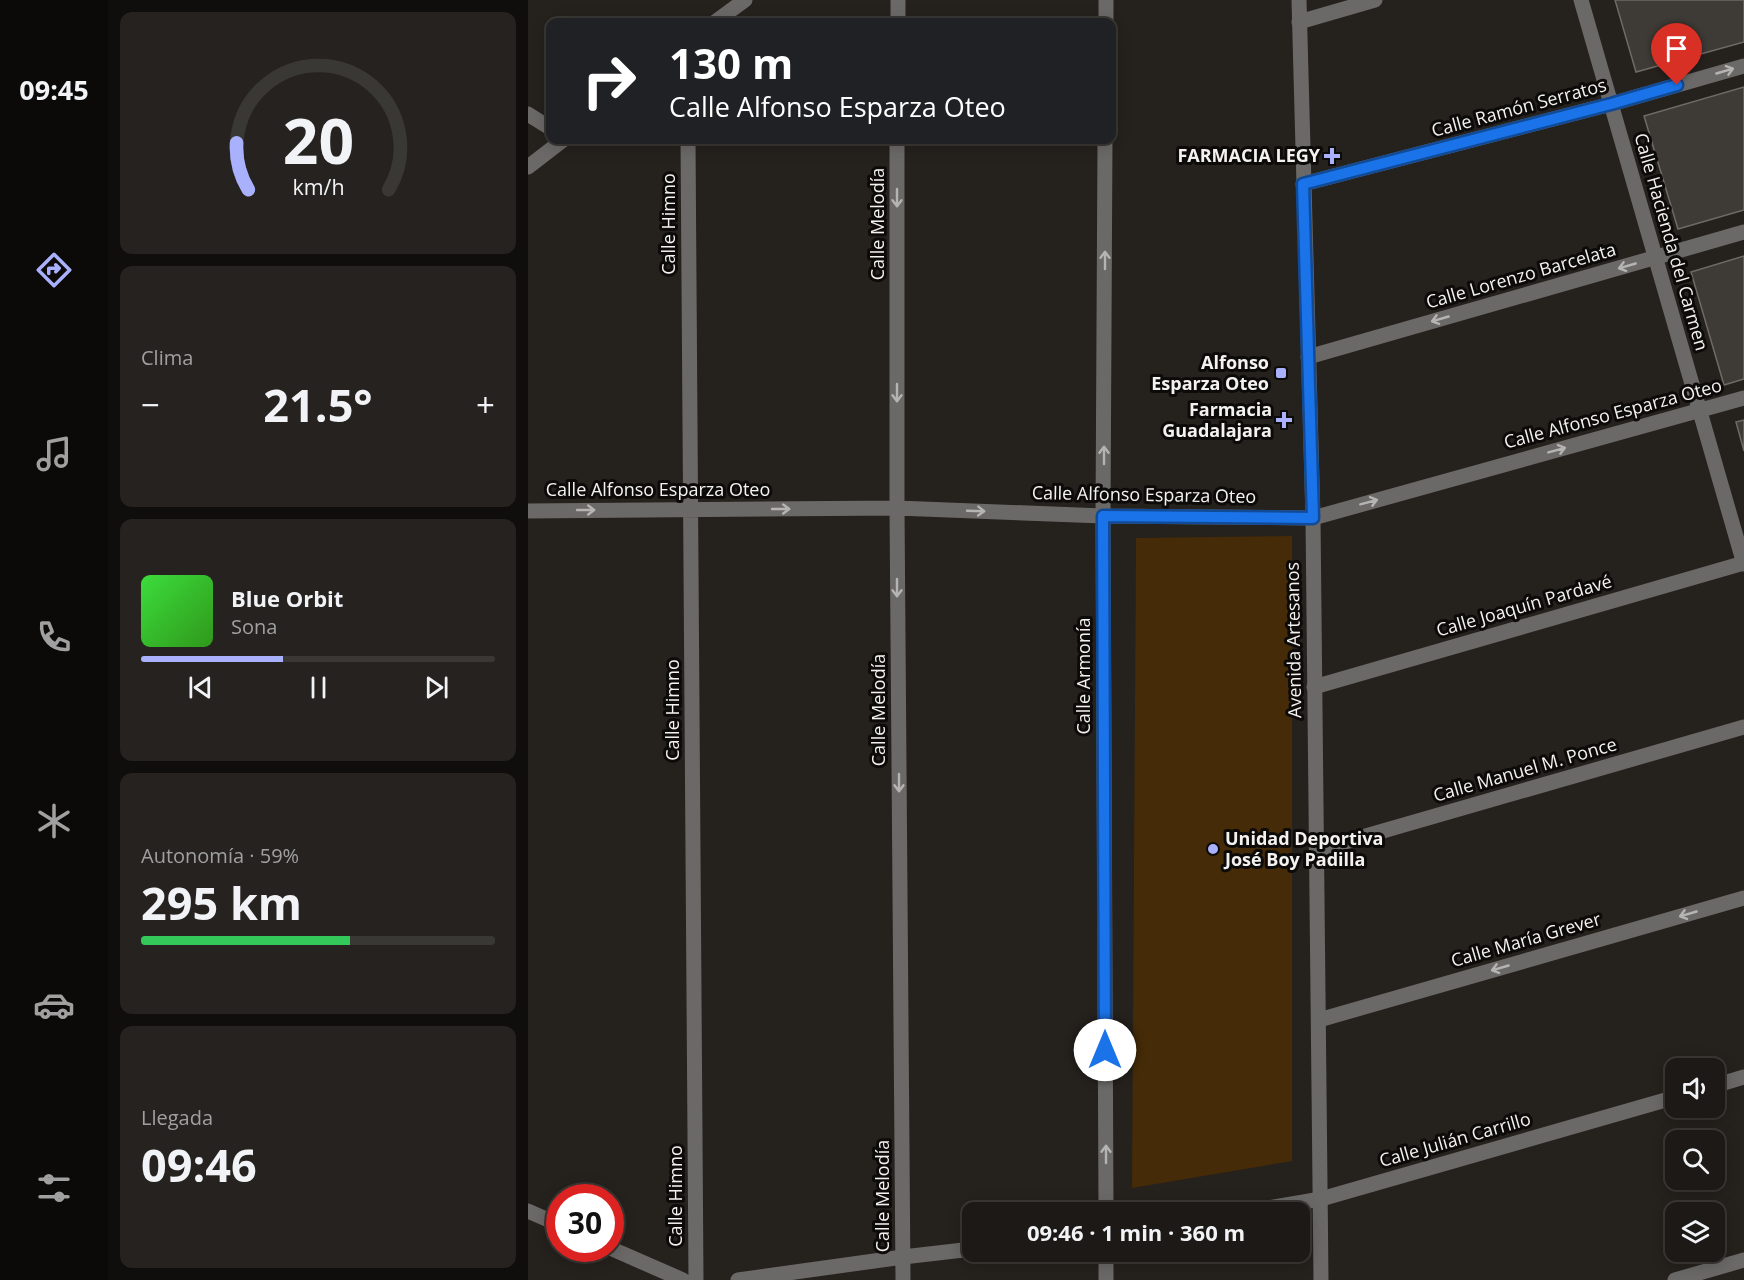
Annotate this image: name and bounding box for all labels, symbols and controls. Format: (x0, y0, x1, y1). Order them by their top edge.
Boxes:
pin (1651, 23, 1702, 85)
icon: arrive (1660, 32, 1693, 65)
text: 130 m (669, 34, 793, 91)
icon: right (570, 42, 648, 120)
one-way arrow (1715, 65, 1734, 76)
text: 09:45 (19, 71, 89, 108)
street label: Calle Ramón Serratos (1429, 72, 1609, 142)
text: Calle Alfonso Esparza Oteo (669, 88, 1006, 125)
text: 20 (282, 97, 354, 182)
street label: Calle Hacienda del Carmen (1629, 130, 1715, 353)
place label: FARMACIA LEGY (1177, 143, 1321, 167)
marker: FARMACIA LEGY (1325, 149, 1339, 163)
street label: Calle Melodía (865, 168, 889, 280)
text: km/h (292, 172, 344, 201)
street label: Calle Himno (656, 173, 680, 275)
one-way arrow (891, 187, 903, 207)
street label: Calle Lorenzo Barcelata (1423, 236, 1619, 314)
icon: directions (33, 249, 75, 291)
one-way arrow (1099, 250, 1111, 270)
one-way arrow (1618, 261, 1637, 272)
one-way arrow (1431, 314, 1450, 325)
text: Clima (141, 344, 193, 371)
place label: Alfonso Esparza Oteo (1151, 350, 1269, 395)
marker: Alfonso Esparza Oteo (1274, 366, 1288, 380)
street label: Calle Alfonso Esparza Oteo (1501, 372, 1724, 454)
text: 21.5° (263, 374, 373, 435)
text: − (141, 382, 160, 427)
text: + (476, 382, 495, 427)
one-way arrow (891, 382, 903, 402)
place label: Farmacia Guadalajara (1162, 397, 1272, 442)
marker: Farmacia Guadalajara (1277, 413, 1291, 427)
icon: music (33, 433, 75, 475)
one-way arrow (1547, 444, 1566, 456)
one-way arrow (1098, 445, 1110, 465)
street label: Calle Alfonso Esparza Oteo (546, 477, 770, 501)
street label: Calle Alfonso Esparza Oteo (1032, 480, 1256, 508)
one-way arrow (1359, 496, 1378, 507)
one-way arrow (771, 503, 791, 515)
one-way arrow (576, 504, 596, 516)
one-way arrow (966, 505, 986, 517)
street label: Avenida Artesanos (1280, 562, 1306, 718)
street label: Calle Joaquín Pardavé (1433, 568, 1614, 642)
one-way arrow (891, 577, 903, 597)
text: Blue Orbit (231, 583, 343, 613)
text: Sona (231, 613, 277, 640)
icon: phone (33, 616, 75, 658)
street label: Calle Armonía (1071, 617, 1095, 735)
street label: Calle Melodía (866, 654, 890, 766)
street label: Calle Himno (660, 659, 684, 761)
icon: previous (184, 671, 217, 704)
icon: pause (302, 671, 335, 704)
icon: next (420, 671, 453, 704)
street label: Calle Manuel M. Ponce (1430, 731, 1619, 807)
one-way arrow (893, 772, 905, 792)
icon: climate (33, 800, 75, 842)
place label: Unidad Deportiva José Boy Padilla (1223, 826, 1383, 871)
text: Autonomía · 59% (141, 842, 299, 869)
marker: Unidad Deportiva José Boy Padilla (1206, 842, 1220, 856)
text: 295 km (141, 872, 302, 933)
street label: Calle María Grever (1448, 906, 1604, 972)
one-way arrow (1679, 909, 1698, 920)
one-way arrow (1491, 963, 1510, 974)
icon: car (33, 984, 75, 1026)
position arrow (1073, 1018, 1137, 1082)
map controls (1665, 1058, 1725, 1262)
button: sound (1665, 1058, 1725, 1118)
text: Llegada (141, 1104, 213, 1131)
street label: Calle Julián Carrillo (1376, 1106, 1533, 1172)
button: search (1665, 1130, 1725, 1190)
text: 09:46 (141, 1134, 257, 1195)
street label: Calle Melodía (870, 1140, 894, 1252)
one-way arrow (1100, 1144, 1112, 1164)
street label: Calle Himno (663, 1145, 687, 1247)
icon: filters (33, 1167, 75, 1209)
speed limit sign: 30 (546, 1184, 624, 1262)
button: layers (1665, 1202, 1725, 1262)
text: 09:46 · 1 min · 360 m (1027, 1217, 1245, 1247)

